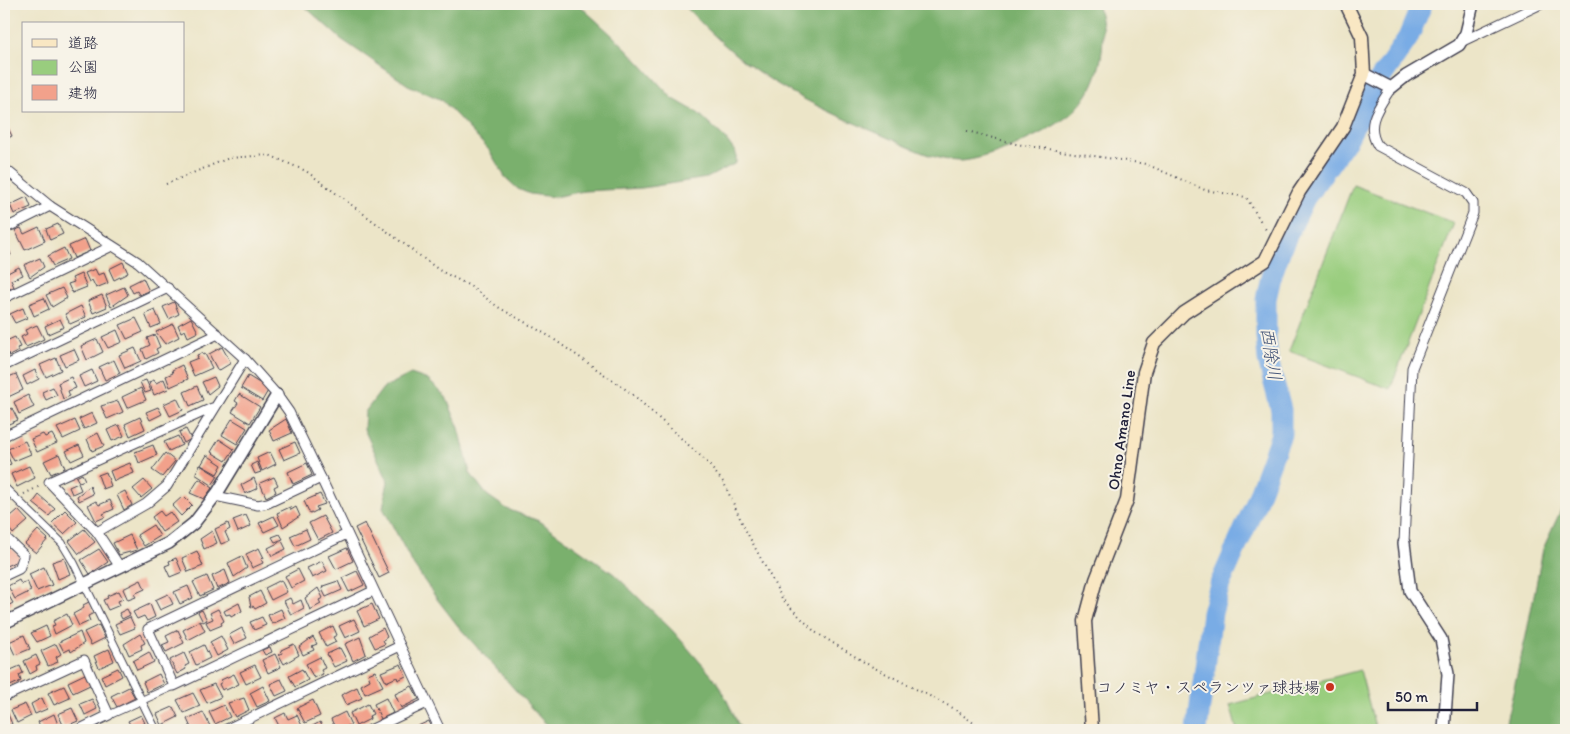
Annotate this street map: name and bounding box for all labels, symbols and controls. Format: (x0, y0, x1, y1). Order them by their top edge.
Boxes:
legend (22, 22, 185, 112)
text: 道路 (68, 34, 98, 52)
text: 公園 (68, 58, 98, 76)
text: 建物 (68, 84, 98, 102)
water label: 西除川 (1256, 326, 1286, 382)
street label: Ohno Amano Line (1104, 369, 1139, 491)
place label: コノミヤ・スペランツァ球技場 (1096, 678, 1320, 697)
scale bar (1388, 679, 1476, 711)
marker: コノミヤ・スペランツァ球技場 (1324, 681, 1336, 693)
text: 50 m (1395, 688, 1428, 706)

